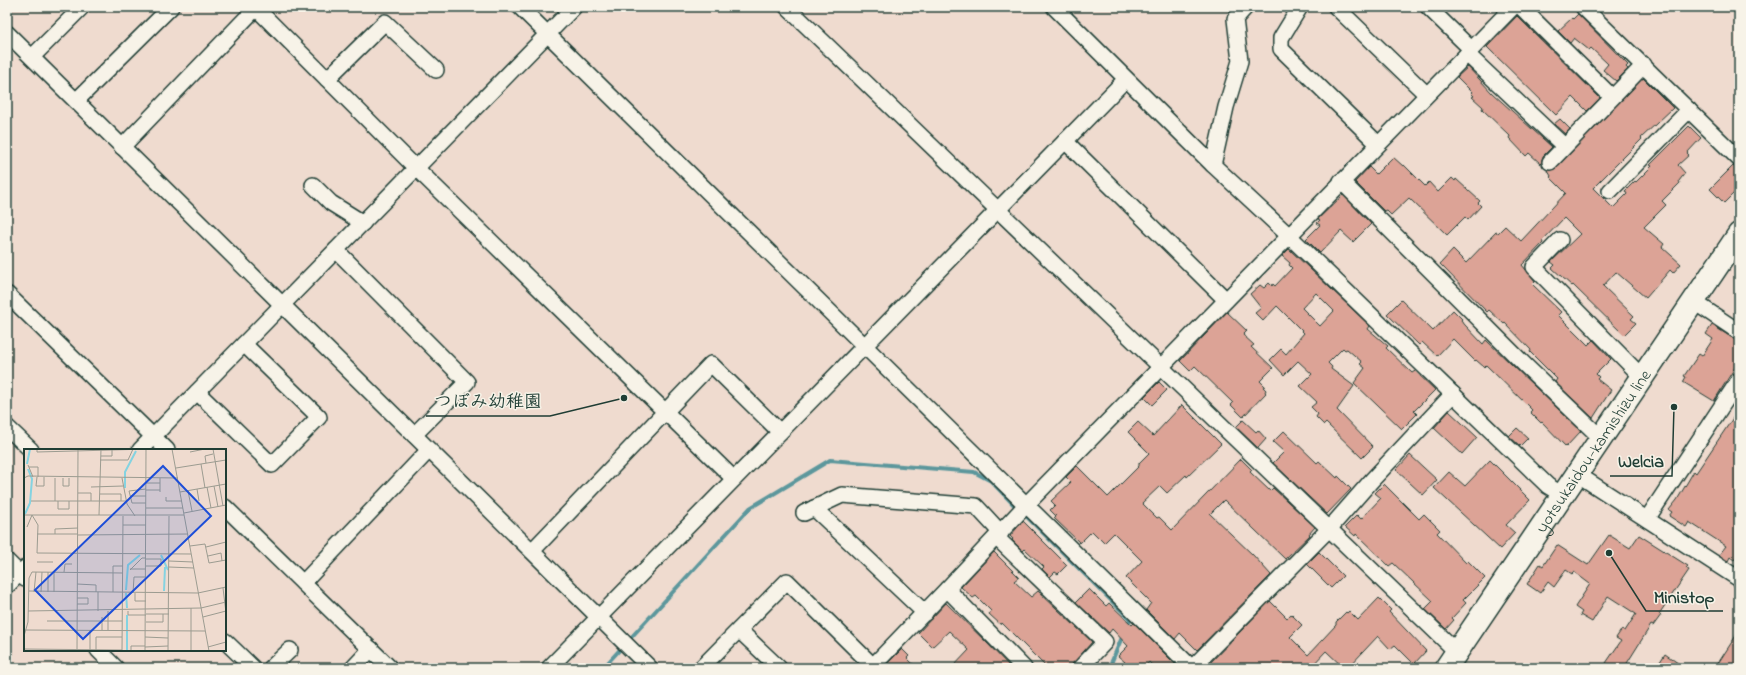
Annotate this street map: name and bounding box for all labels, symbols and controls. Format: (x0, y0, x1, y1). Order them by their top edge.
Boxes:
street label: yotsukaidou-kamishizu line (1530, 365, 1658, 539)
callout: つぼみ幼稚園 (426, 386, 550, 416)
text: つぼみ幼稚園 (434, 390, 542, 416)
callout: Welcia (1610, 446, 1672, 476)
inset map (24, 449, 226, 651)
text: Welcia (1618, 450, 1664, 476)
callout: Ministop (1646, 581, 1723, 611)
text: Ministop (1654, 586, 1715, 612)

